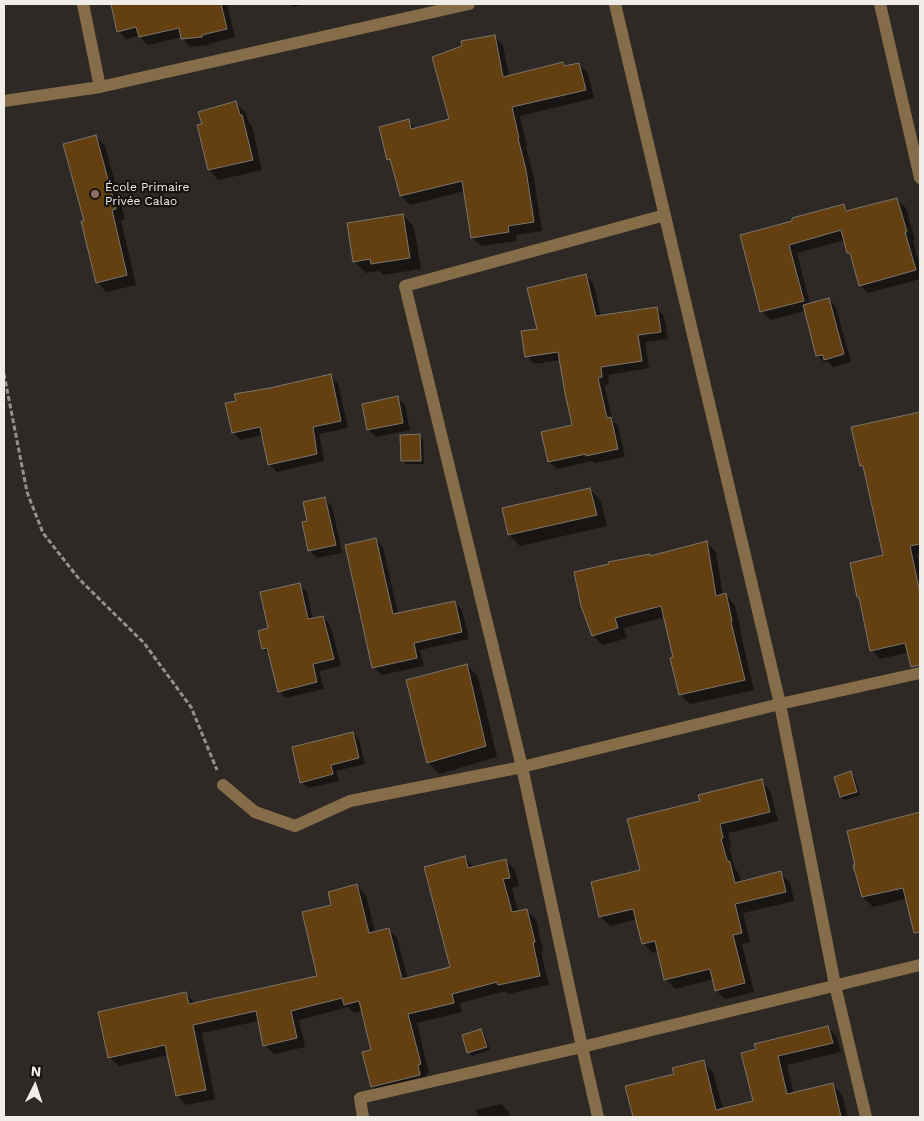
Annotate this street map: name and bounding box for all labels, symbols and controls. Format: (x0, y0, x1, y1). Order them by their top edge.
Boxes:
place label: École Primaire Privée Calao (105, 180, 189, 208)
marker: École Primaire Privée Calao (89, 188, 101, 200)
north arrow (10, 1061, 60, 1111)
text: N (30, 1063, 42, 1079)

